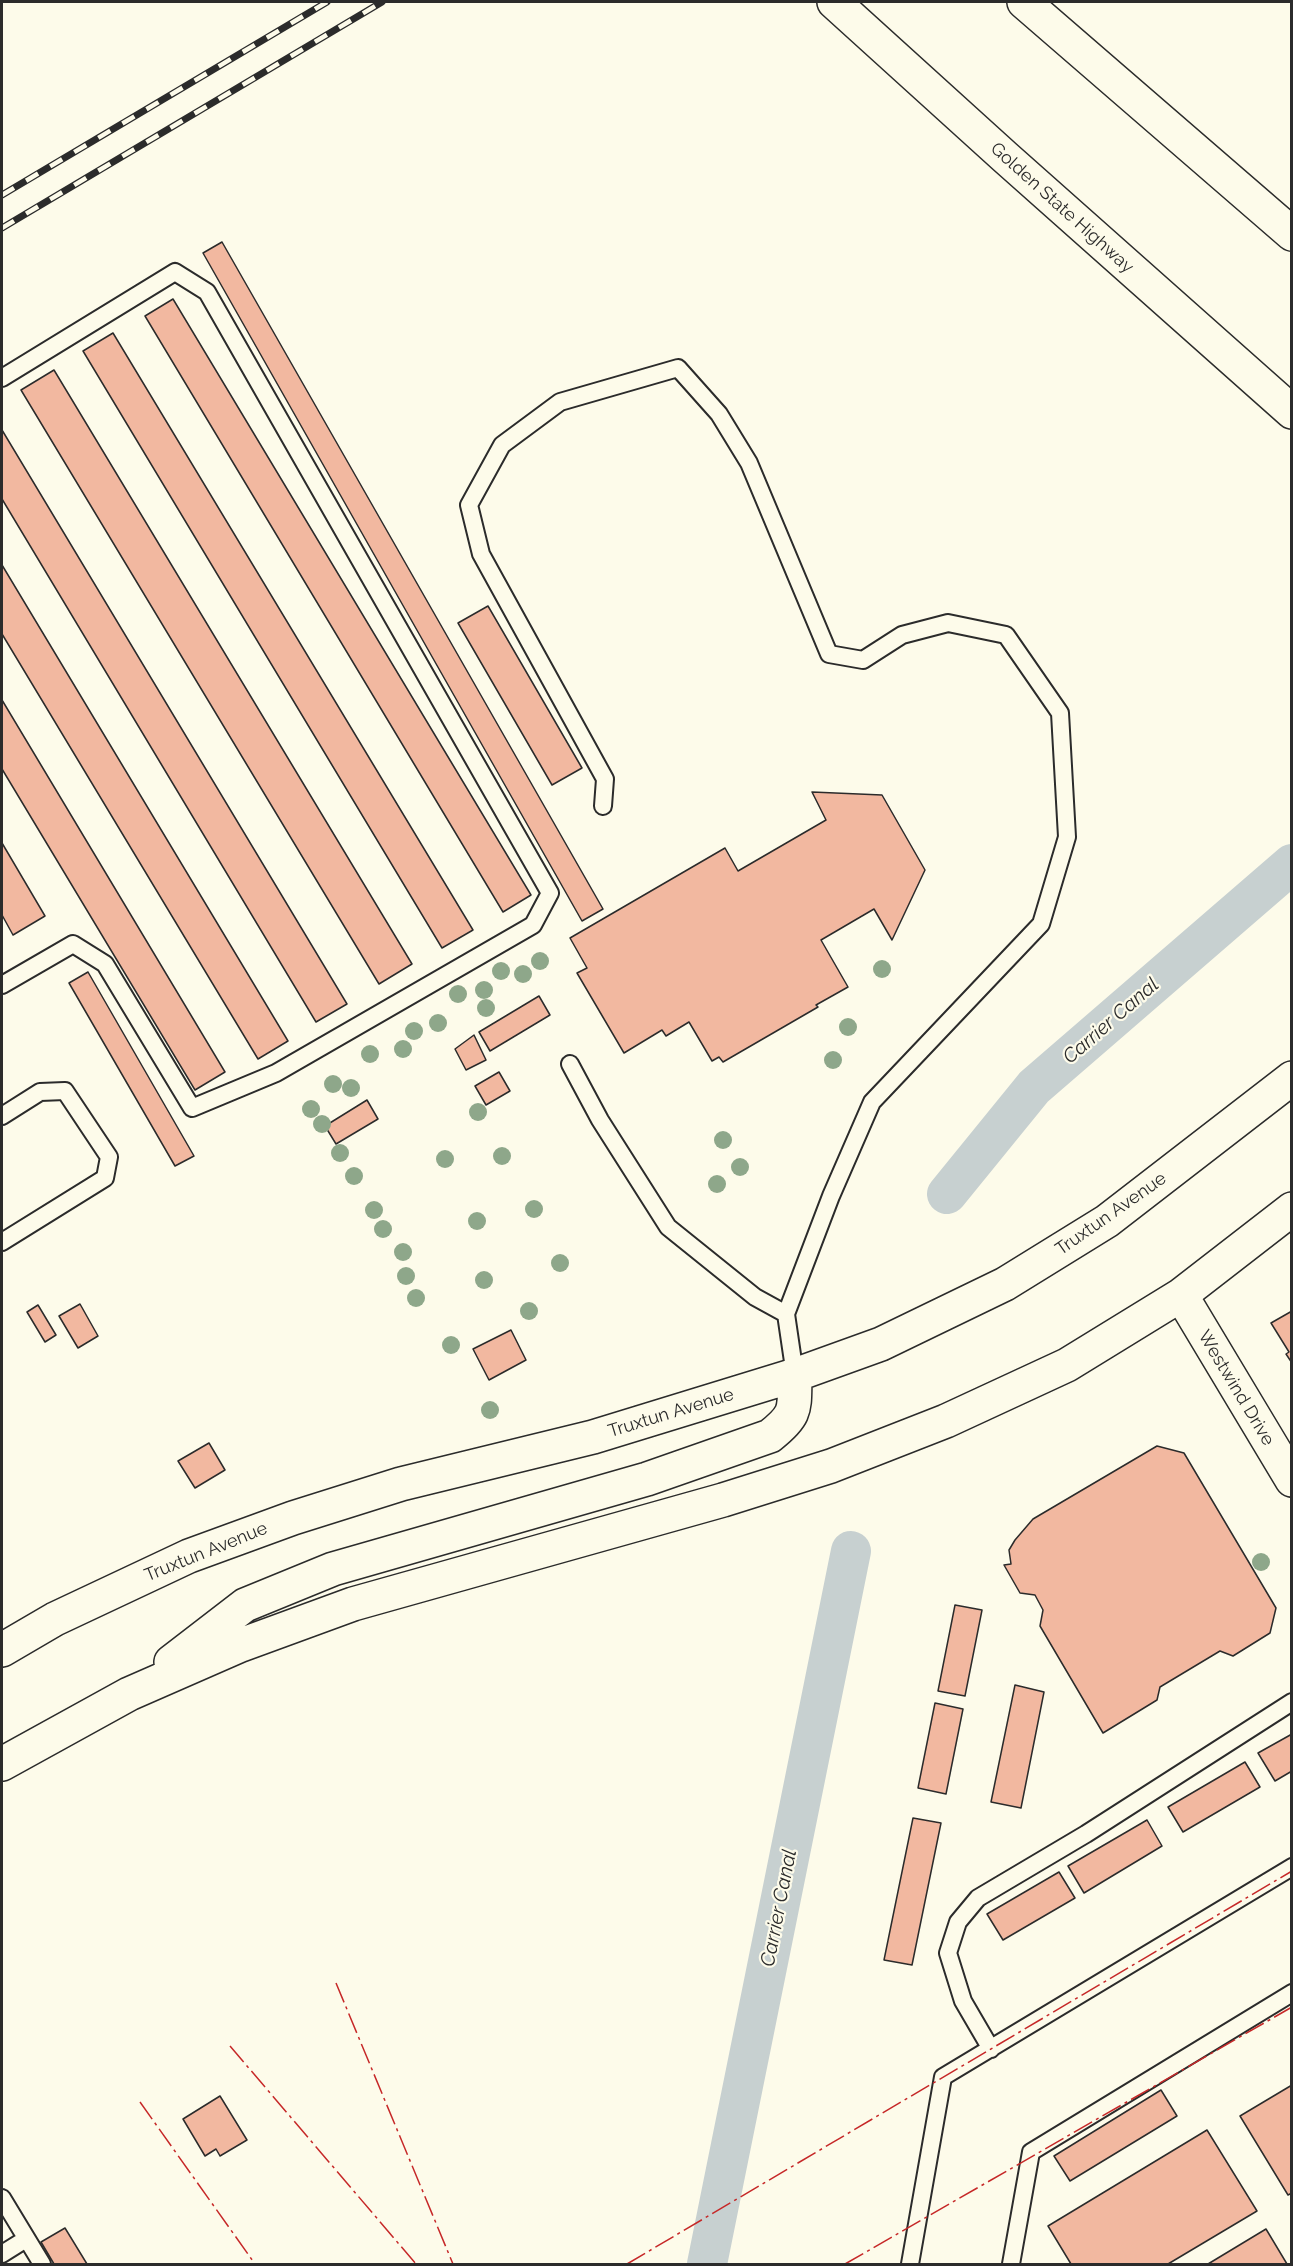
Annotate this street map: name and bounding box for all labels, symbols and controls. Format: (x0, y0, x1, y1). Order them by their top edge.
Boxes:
street label: Golden State Highway (986, 138, 1138, 278)
water label: Carrier Canal (1058, 973, 1164, 1069)
street label: Truxtun Avenue (1051, 1168, 1171, 1260)
street label: Westwind Drive (1193, 1326, 1279, 1450)
street label: Truxtun Avenue (605, 1384, 737, 1442)
street label: Truxtun Avenue (141, 1518, 271, 1586)
water label: Carrier Canal (756, 1847, 802, 1969)

